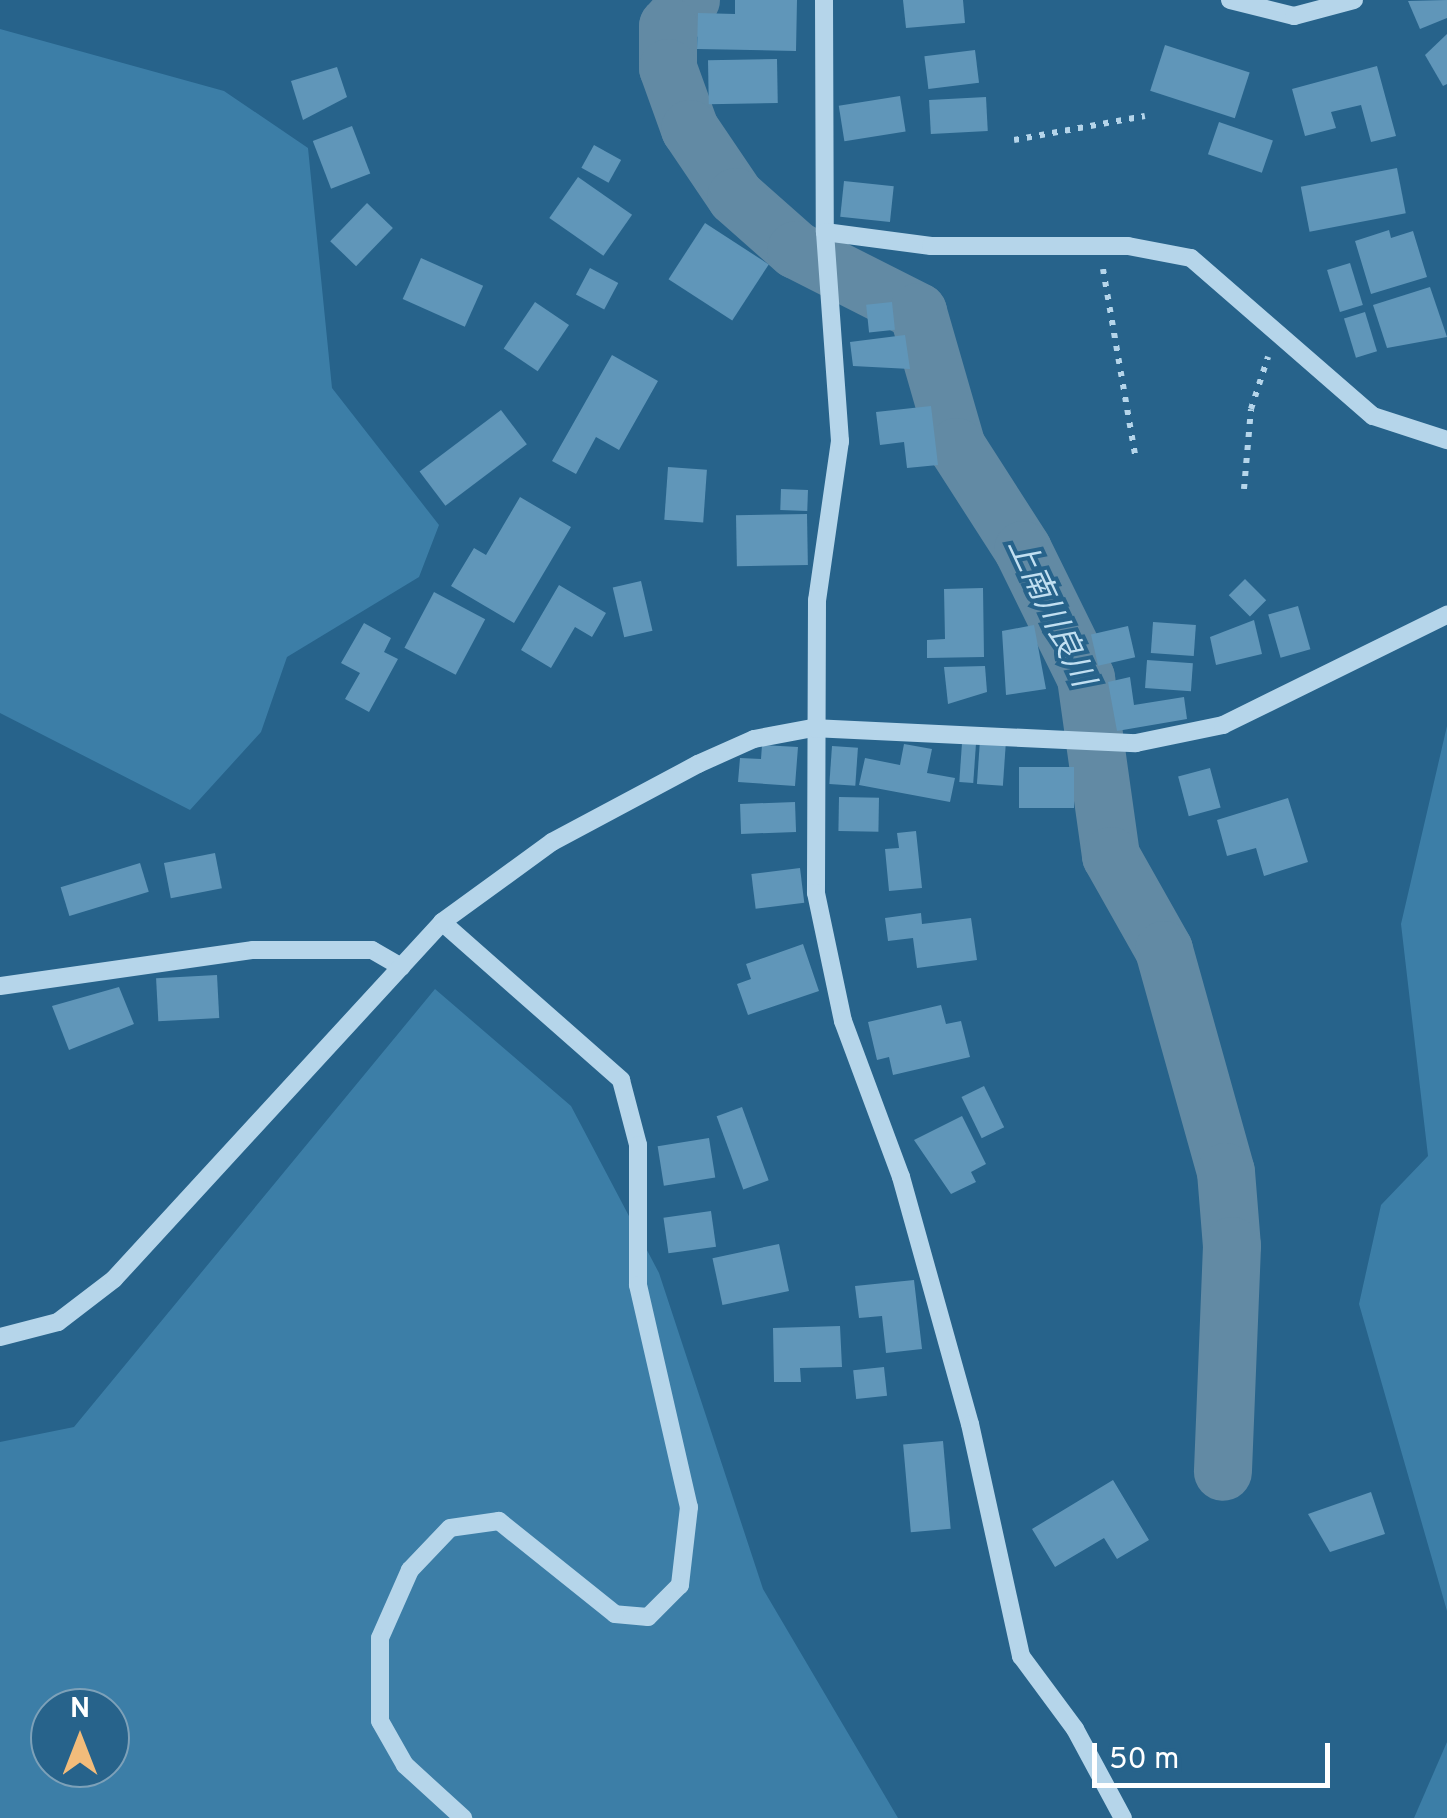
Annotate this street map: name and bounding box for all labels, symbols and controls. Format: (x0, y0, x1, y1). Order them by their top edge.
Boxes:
water label: 上南川良川 (998, 532, 1100, 694)
north arrow (30, 1688, 130, 1788)
text: N (70, 1692, 90, 1728)
scale bar (1097, 1723, 1334, 1785)
text: 50 m (1109, 1742, 1179, 1779)

